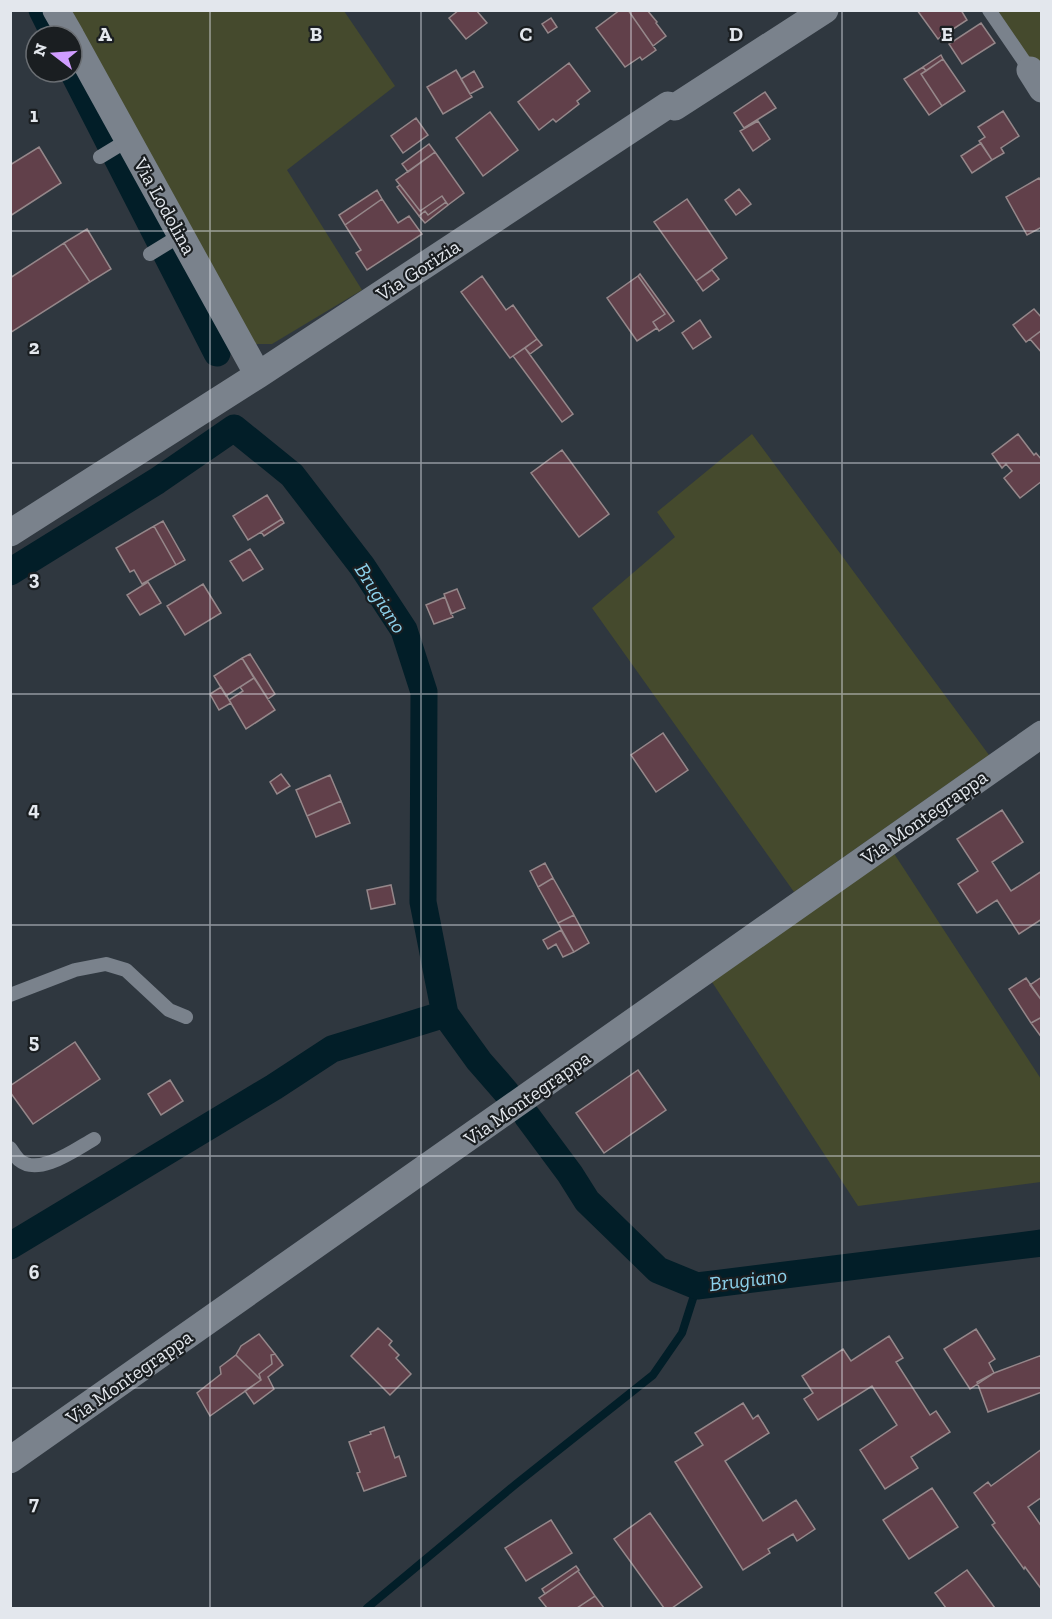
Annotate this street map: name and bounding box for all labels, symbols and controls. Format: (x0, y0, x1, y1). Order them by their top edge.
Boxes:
text: A (98, 22, 112, 46)
text: B (310, 22, 322, 46)
text: C (520, 22, 533, 46)
text: D (729, 22, 743, 46)
text: E (941, 22, 953, 46)
north arrow (24, 24, 84, 84)
text: N (29, 41, 51, 58)
text: 1 (30, 103, 38, 127)
street label: Via Lodolina (128, 153, 202, 259)
street label: Via Gorizia (371, 234, 465, 306)
text: 2 (29, 335, 40, 359)
water label: Brugiano (350, 558, 412, 638)
text: 3 (29, 566, 40, 590)
street label: Via Montegrappa (855, 764, 992, 870)
text: 4 (28, 797, 40, 821)
text: 5 (29, 1029, 39, 1053)
street label: Via Montegrappa (458, 1045, 595, 1151)
text: 6 (29, 1260, 40, 1284)
water label: Brugiano (708, 1262, 788, 1296)
street label: Via Montegrappa (60, 1324, 197, 1430)
text: 7 (29, 1491, 39, 1515)

